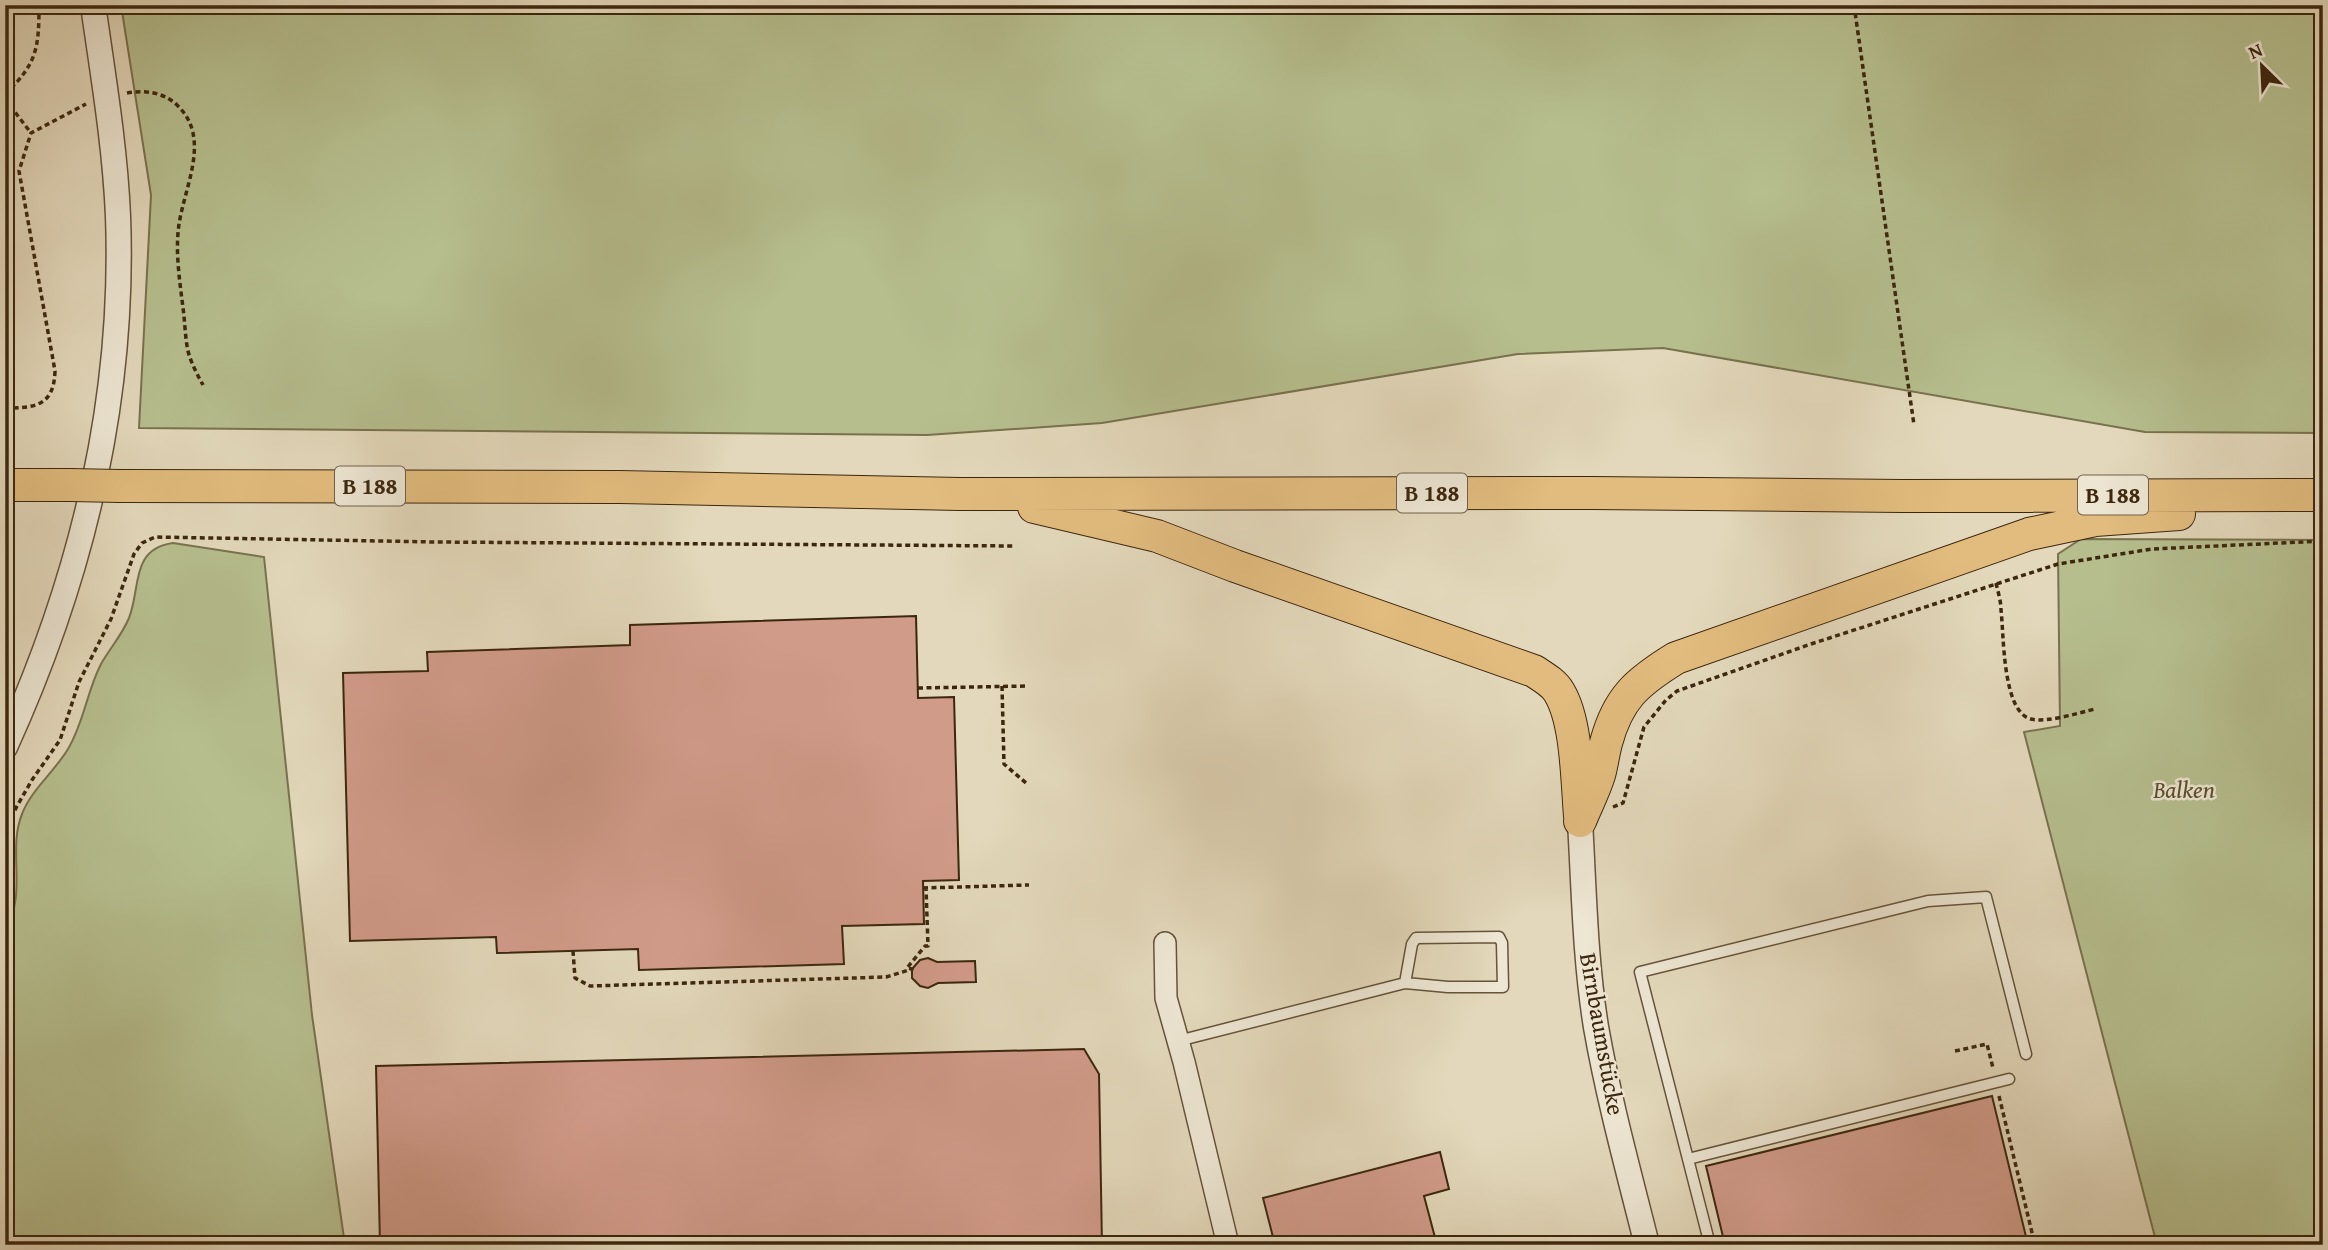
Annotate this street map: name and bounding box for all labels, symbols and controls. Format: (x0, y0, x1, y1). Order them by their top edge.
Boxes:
north arrow (2226, 32, 2296, 102)
text: N (2244, 35, 2267, 66)
road number: B 188 (335, 466, 405, 506)
road number: B 188 (1397, 474, 1467, 512)
road number: B 188 (2078, 475, 2148, 514)
park label: Balken (2152, 772, 2215, 807)
street label: Birnbaumstücke (1571, 950, 1634, 1118)

